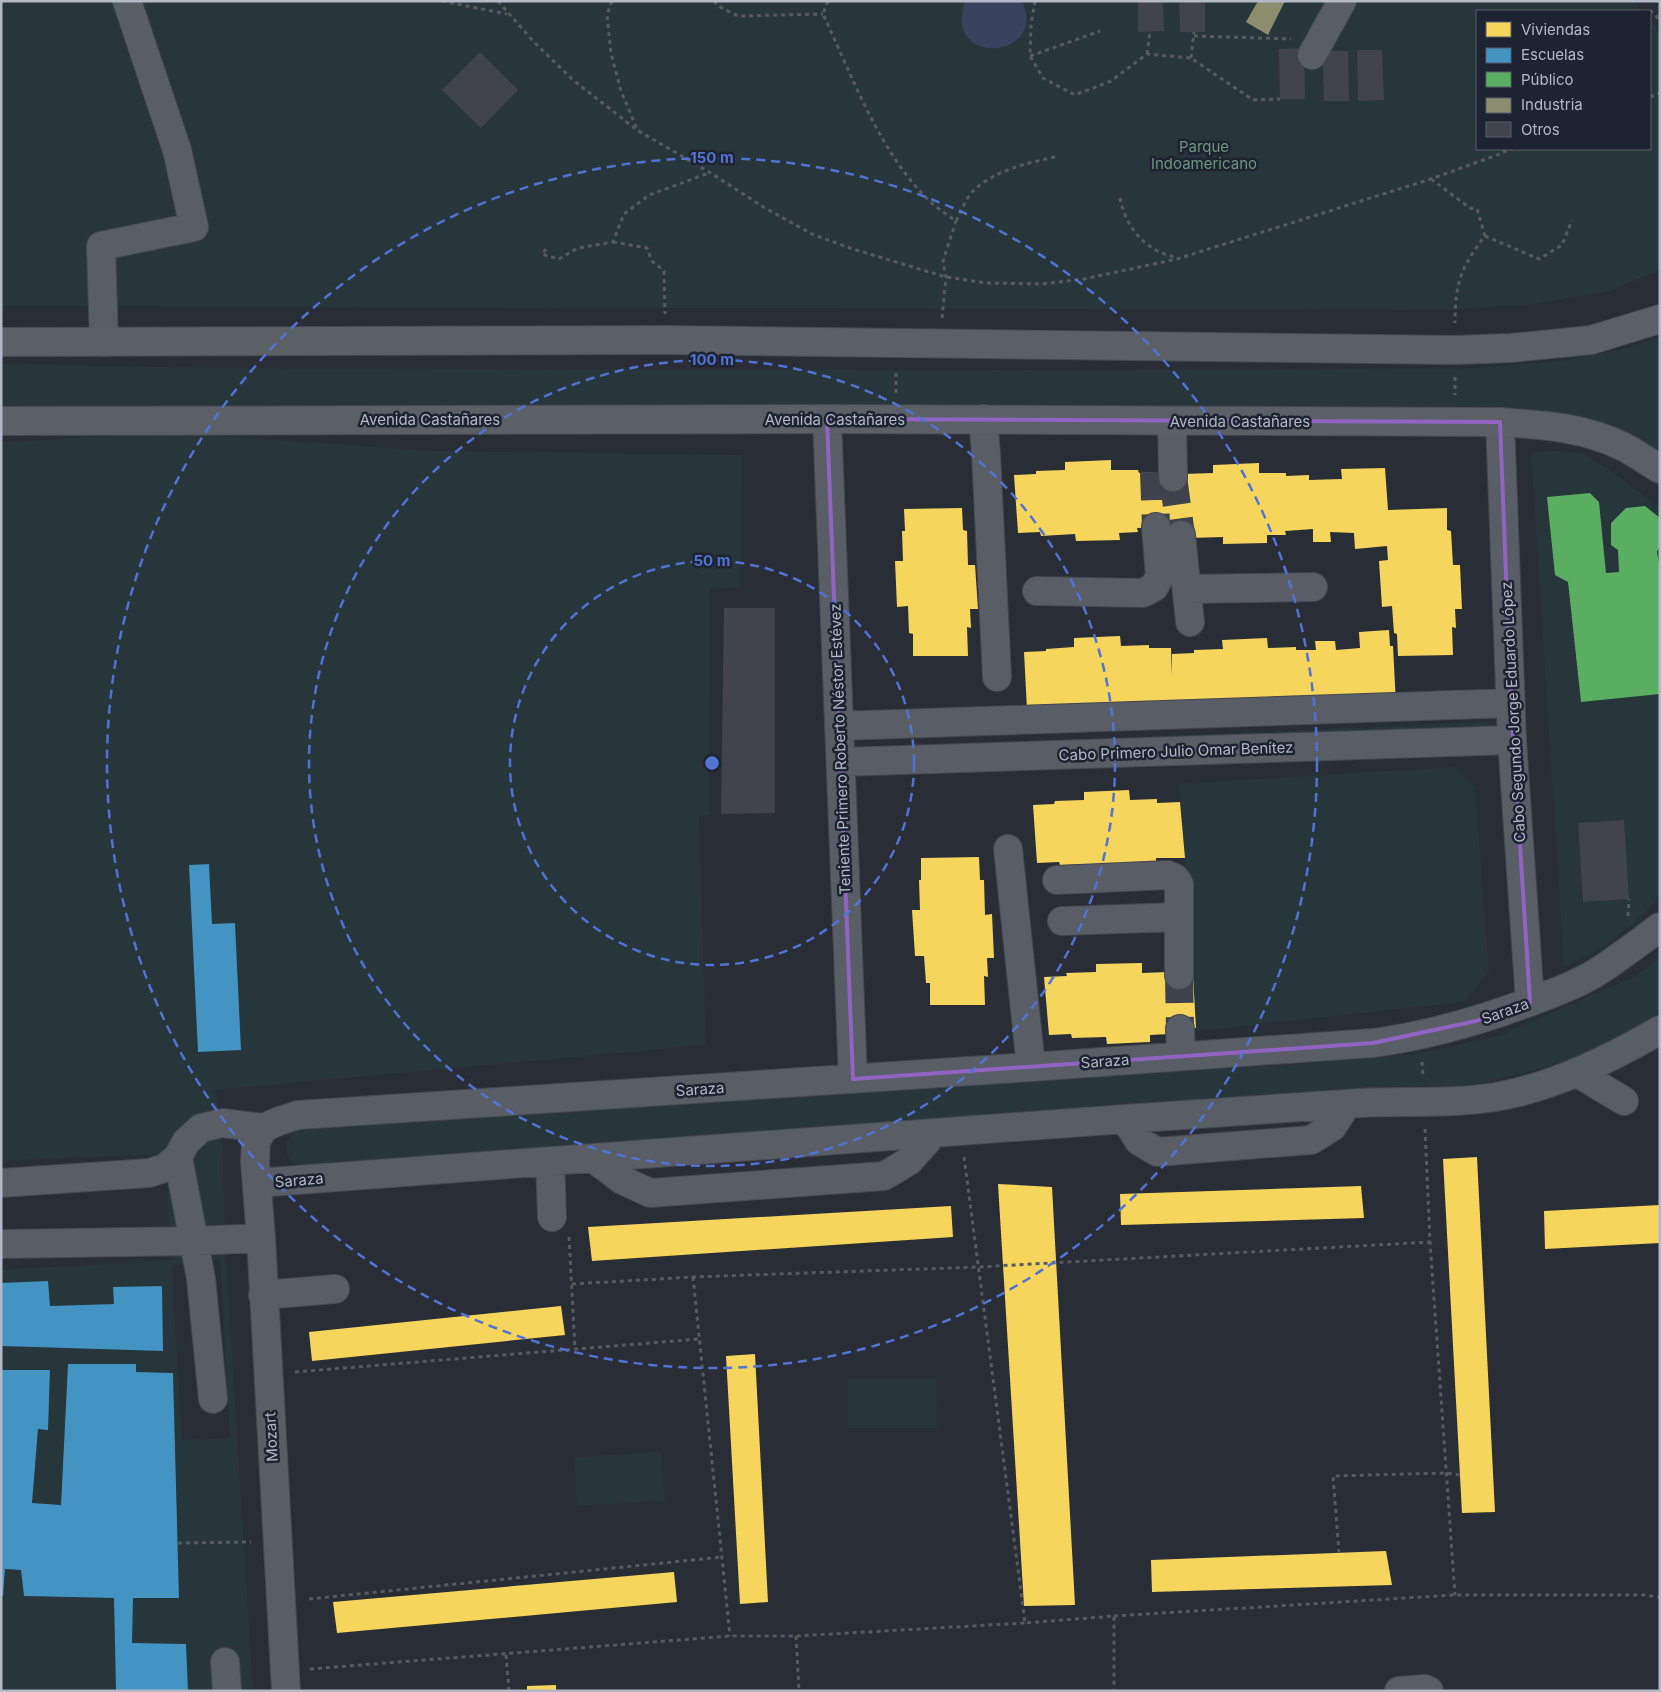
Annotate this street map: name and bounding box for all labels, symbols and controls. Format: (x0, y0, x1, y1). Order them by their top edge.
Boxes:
legend (1476, 10, 1651, 150)
text: Viviendas (1521, 20, 1590, 39)
text: Escuelas (1521, 45, 1584, 64)
text: Público (1521, 70, 1573, 89)
text: Industria (1521, 95, 1583, 114)
text: Otros (1521, 120, 1560, 139)
park label: Parque Indoamericano (1151, 137, 1257, 173)
text: 150 m (690, 148, 734, 167)
text: 100 m (690, 350, 734, 369)
street label: Avenida Castañares (360, 410, 500, 429)
street label: Avenida Castañares (765, 410, 905, 429)
street label: Avenida Castañares (1170, 412, 1310, 431)
text: 50 m (694, 551, 730, 570)
street label: Cabo Segundo Jorge Eduardo López (1497, 581, 1529, 843)
street label: Teniente Primero Roberto Néstor Estévez (825, 603, 855, 895)
street label: Cabo Primero Julio Omar Benítez (1058, 737, 1294, 765)
centre of rings (703, 754, 721, 772)
street label: Saraza (1479, 994, 1531, 1028)
street label: Saraza (1080, 1050, 1130, 1072)
street label: Saraza (675, 1078, 725, 1100)
street label: Saraza (274, 1168, 324, 1192)
street label: Mozart (260, 1412, 282, 1462)

